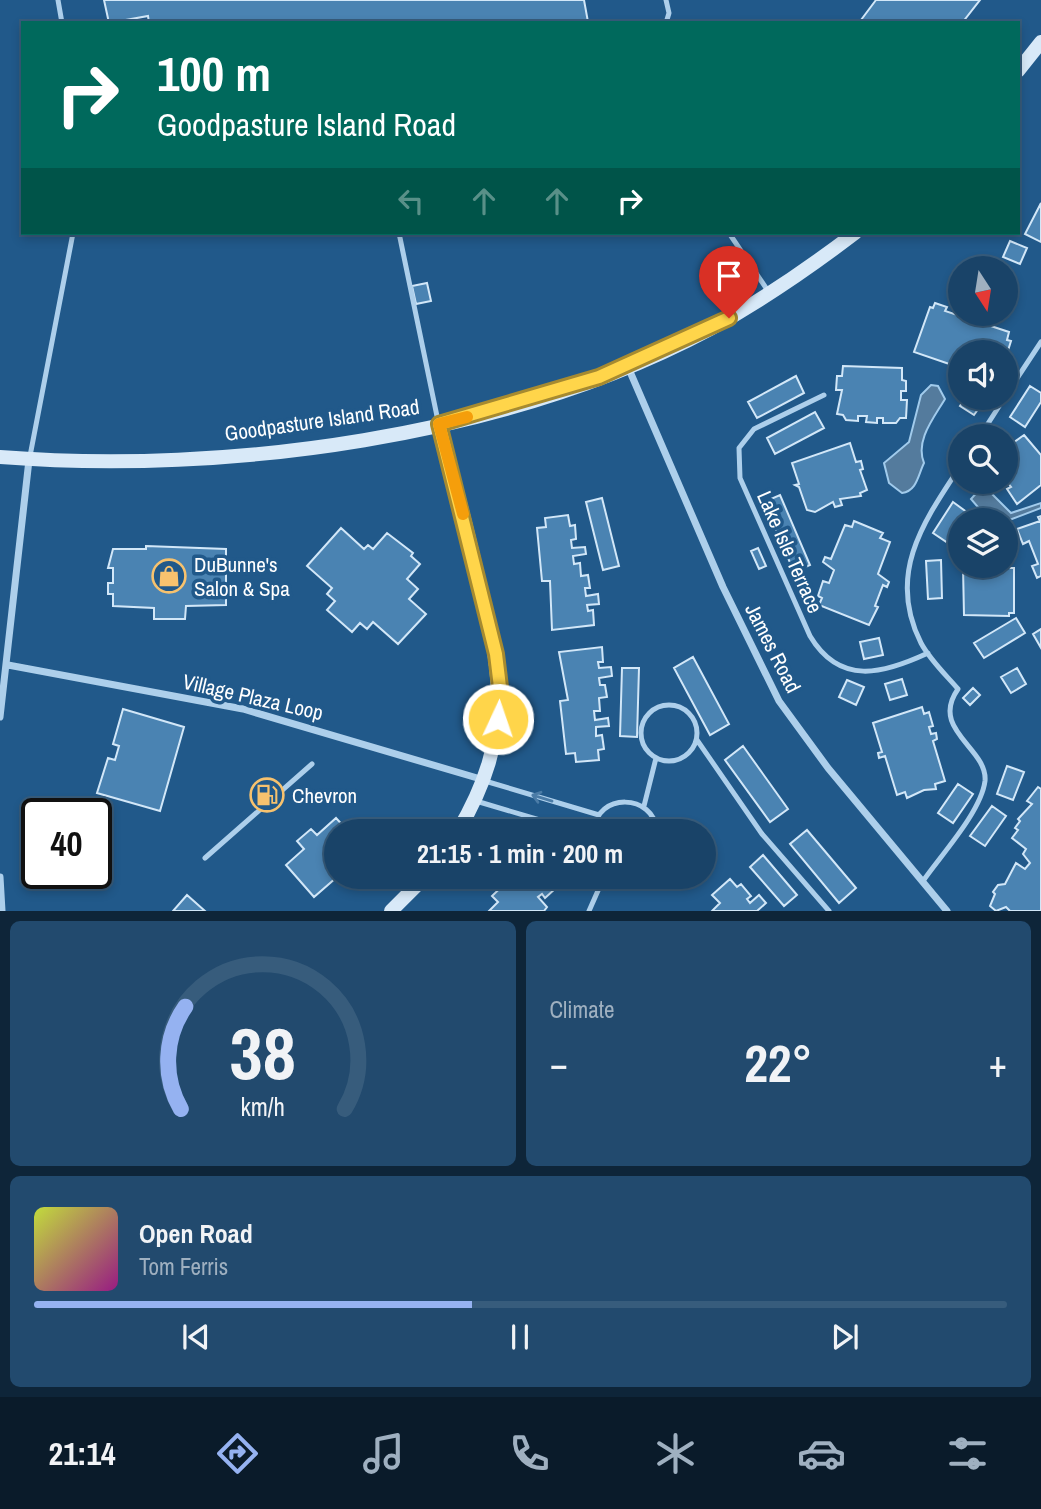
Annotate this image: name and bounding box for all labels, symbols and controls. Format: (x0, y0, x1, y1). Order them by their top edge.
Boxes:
text: 100 m (157, 40, 271, 106)
icon: right (42, 49, 133, 140)
text: Goodpasture Island Road (157, 103, 456, 146)
icon: left (392, 182, 430, 220)
icon: ahead (465, 182, 503, 220)
icon: ahead (538, 182, 576, 220)
icon: right (611, 182, 649, 220)
pin (699, 246, 759, 318)
north arrow (948, 256, 1018, 326)
map controls (948, 256, 1018, 578)
icon: arrive (710, 257, 748, 295)
button: sound (948, 340, 1018, 410)
street label: Goodpasture Island Road (223, 392, 421, 448)
button: search (948, 424, 1018, 494)
street label: Lake Isle Terrace (750, 486, 830, 618)
button: layers (948, 508, 1018, 578)
place label: DuBunne's Salon & Spa (194, 550, 290, 603)
shop icon: DuBunne's Salon & Spa (150, 557, 188, 595)
street label: James Road (738, 598, 808, 698)
street label: Village Plaza Loop (180, 667, 326, 727)
position arrow (461, 682, 535, 756)
fuel station icon: Chevron (248, 776, 286, 814)
place label: Chevron (292, 781, 357, 810)
one-way arrow (531, 790, 553, 803)
speed limit sign: 40 (21, 798, 112, 889)
text: 21:15 · 1 min · 200 m (417, 836, 623, 871)
text: Climate (550, 994, 614, 1025)
text: 38 (230, 1005, 296, 1103)
text: 22° (744, 1028, 812, 1098)
text: − (550, 1038, 568, 1089)
text: + (989, 1038, 1007, 1089)
text: km/h (241, 1090, 285, 1124)
text: Open Road (139, 1216, 253, 1251)
text: Tom Ferris (139, 1251, 228, 1282)
icon: previous (177, 1318, 215, 1356)
icon: pause (501, 1318, 539, 1356)
icon: next (826, 1318, 864, 1356)
icon: directions (213, 1429, 262, 1478)
icon: music (359, 1429, 408, 1478)
icon: phone (505, 1429, 554, 1478)
icon: climate (651, 1429, 700, 1478)
icon: car (797, 1429, 846, 1478)
icon: filters (943, 1429, 992, 1478)
text: 21:14 (49, 1432, 116, 1475)

